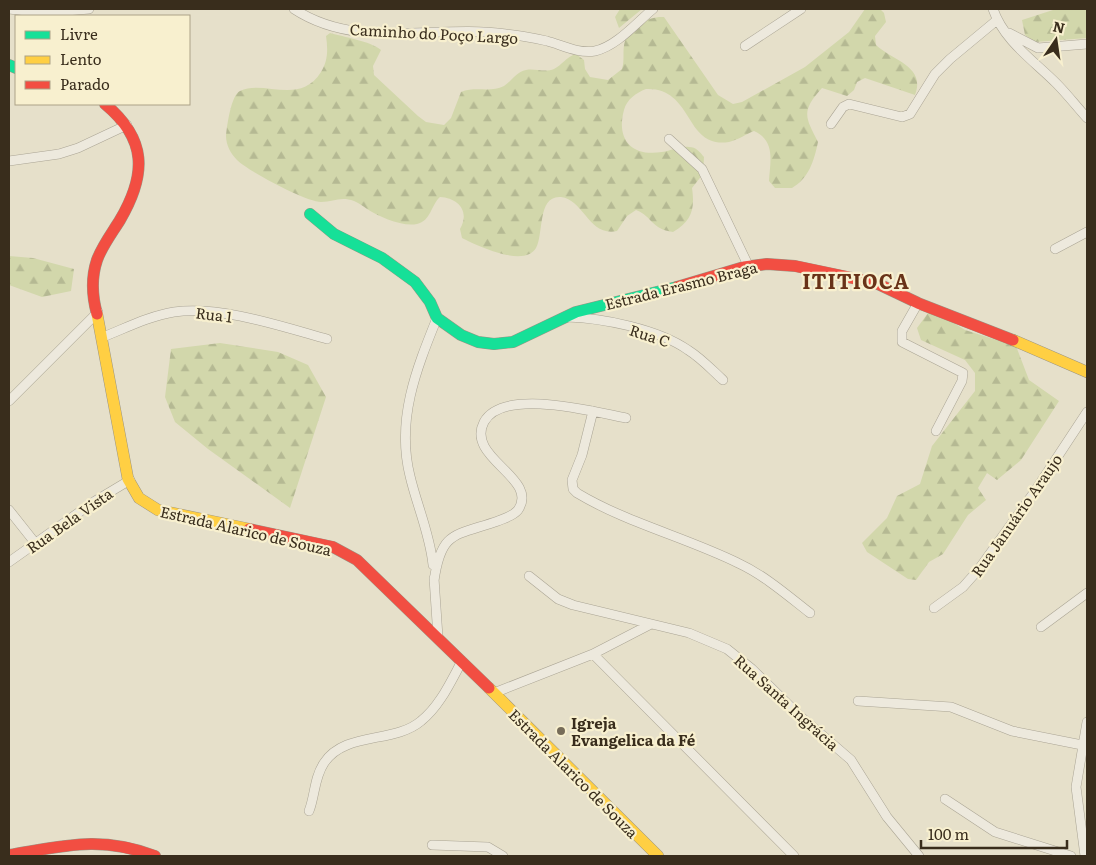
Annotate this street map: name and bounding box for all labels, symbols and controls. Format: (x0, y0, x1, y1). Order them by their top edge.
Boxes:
legend (15, 15, 190, 105)
north arrow (1031, 15, 1081, 65)
text: N (1051, 15, 1067, 37)
street label: Caminho do Poço Largo (349, 17, 519, 49)
text: Livre (60, 22, 98, 45)
text: Lento (60, 47, 102, 70)
text: Parado (60, 72, 110, 95)
street label: Estrada Erasmo Braga (602, 255, 760, 315)
district label: ITITIOCA (802, 265, 910, 295)
street label: Rua 1 (194, 300, 234, 328)
street label: Rua C (627, 318, 673, 352)
street label: Rua Januário Araujo (965, 449, 1067, 581)
street label: Rua Bela Vista (21, 481, 118, 558)
street label: Estrada Alarico de Souza (158, 499, 335, 561)
street label: Rua Santa Ingrácia (729, 649, 845, 756)
street label: Estrada Alarico de Souza (504, 703, 645, 844)
place label: Igreja Evangelica da Fé (571, 711, 696, 751)
marker: Igreja Evangelica da Fé (555, 725, 567, 737)
scale bar (921, 818, 1067, 850)
text: 100 m (928, 822, 969, 845)

